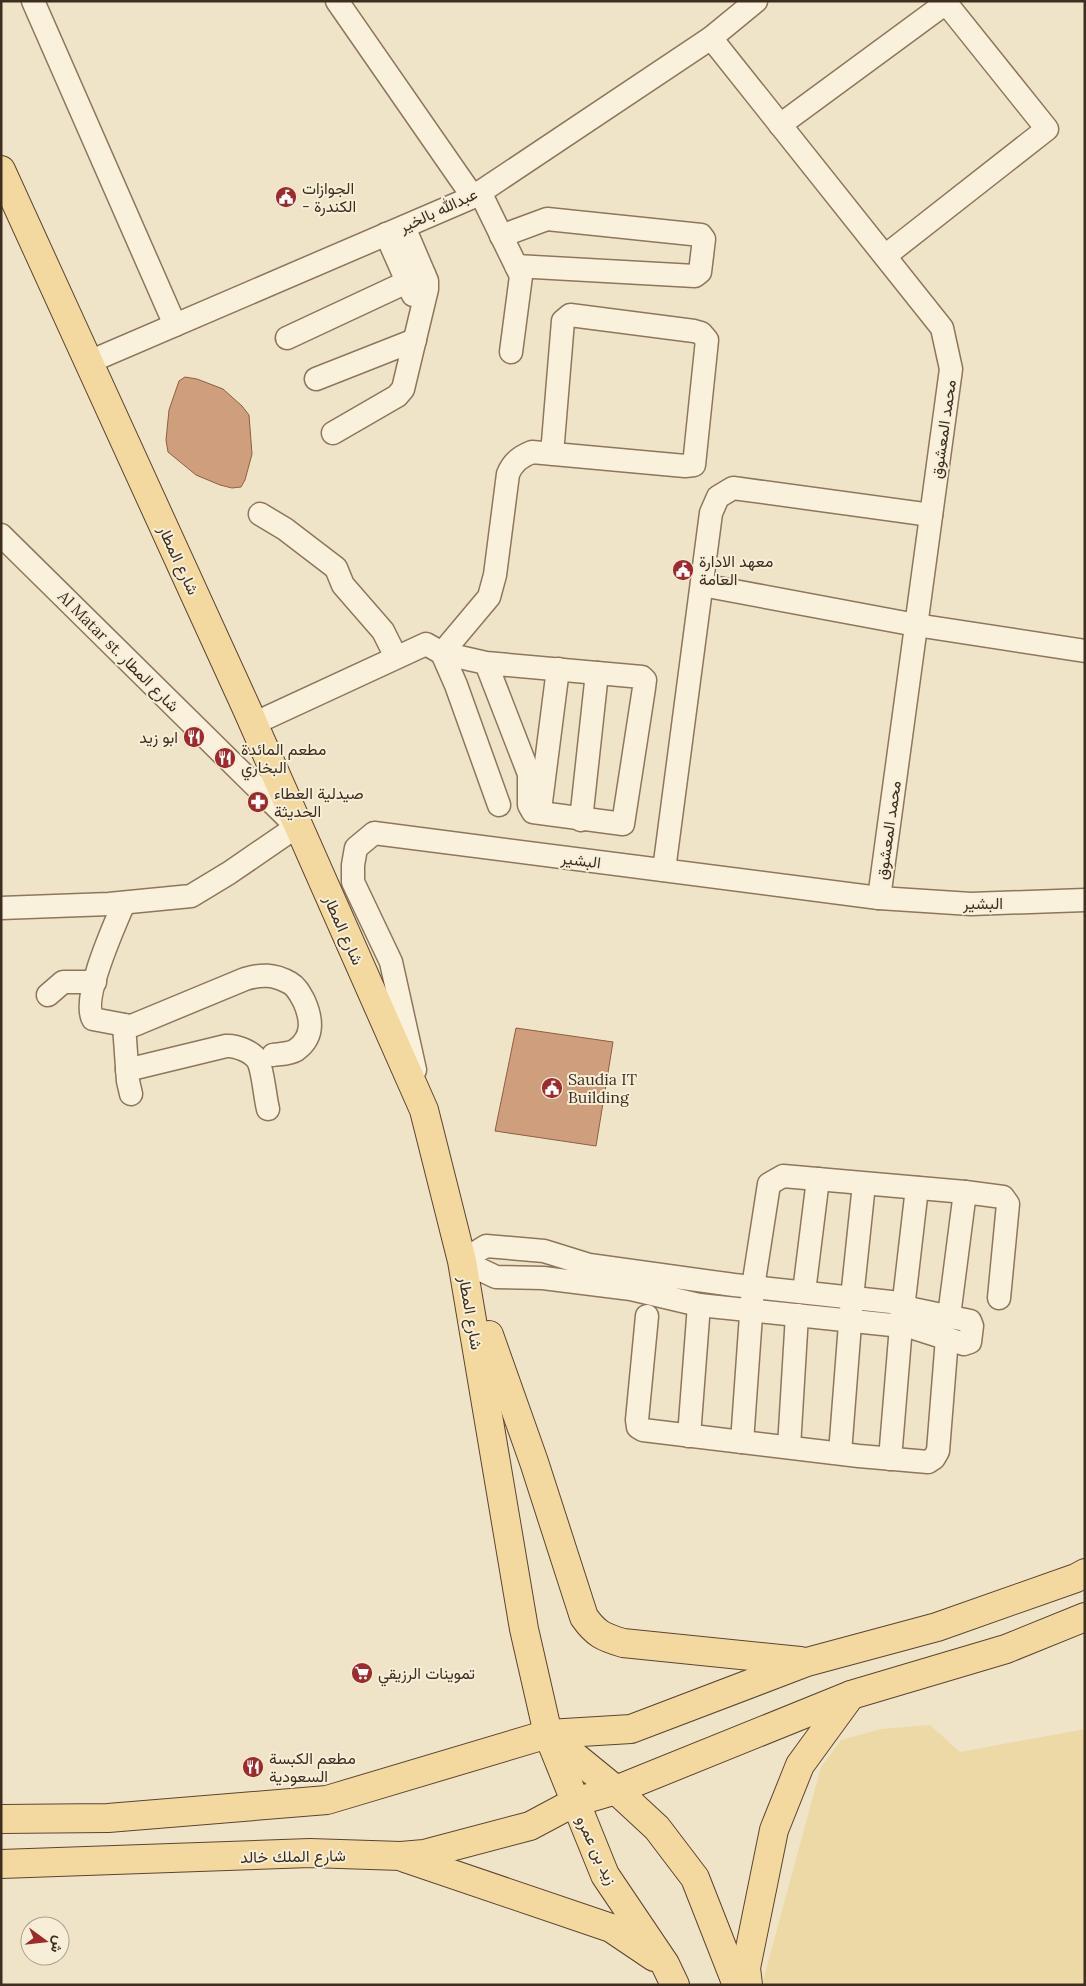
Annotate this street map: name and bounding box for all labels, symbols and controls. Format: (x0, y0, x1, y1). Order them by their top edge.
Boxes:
place label: الجوازات - الكندرة (302, 178, 356, 217)
street label: عبدالله بالخير (395, 183, 481, 238)
public building icon: الجوازات - الكندرة (274, 185, 298, 209)
street label: محمد المعشوق (926, 378, 961, 480)
street label: شارع المطار (152, 521, 204, 599)
place label: معهد الادارة العامة (699, 551, 773, 589)
public building icon: معهد الادارة العامة (671, 558, 695, 582)
street label: Al Matar st. شارع المطار (52, 586, 184, 717)
restaurant icon: ابو زيد (182, 725, 206, 749)
place label: ابو زيد (139, 727, 178, 748)
place label: مطعم المائدة البخاري (241, 739, 326, 781)
restaurant icon: مطعم المائدة البخاري (213, 746, 237, 770)
street label: محمد المعشوق (871, 779, 906, 881)
place label: صيدلية العطاء الحديثة (274, 783, 364, 821)
pharmacy icon: صيدلية العطاء الحديثة (246, 790, 270, 814)
street label: البشير (559, 848, 602, 873)
street label: شارع المطار (318, 891, 368, 969)
street label: البشير (962, 893, 1003, 914)
place label: Saudia IT Building (568, 1069, 637, 1107)
public building icon: Saudia IT Building (540, 1076, 564, 1100)
street label: شارع المطار (453, 1274, 487, 1352)
supermarket icon: تموينات الرزيقي (350, 1661, 374, 1685)
place label: تموينات الرزيقي (378, 1663, 475, 1687)
place label: مطعم الكبسة السعودية (269, 1748, 356, 1787)
restaurant icon: مطعم الكبسة السعودية (241, 1755, 265, 1779)
street label: زيد بن عمرو (571, 1812, 622, 1888)
street label: شارع الملك خالد (240, 1845, 346, 1869)
north arrow (20, 1916, 70, 1966)
text: ش (47, 1934, 68, 1955)

